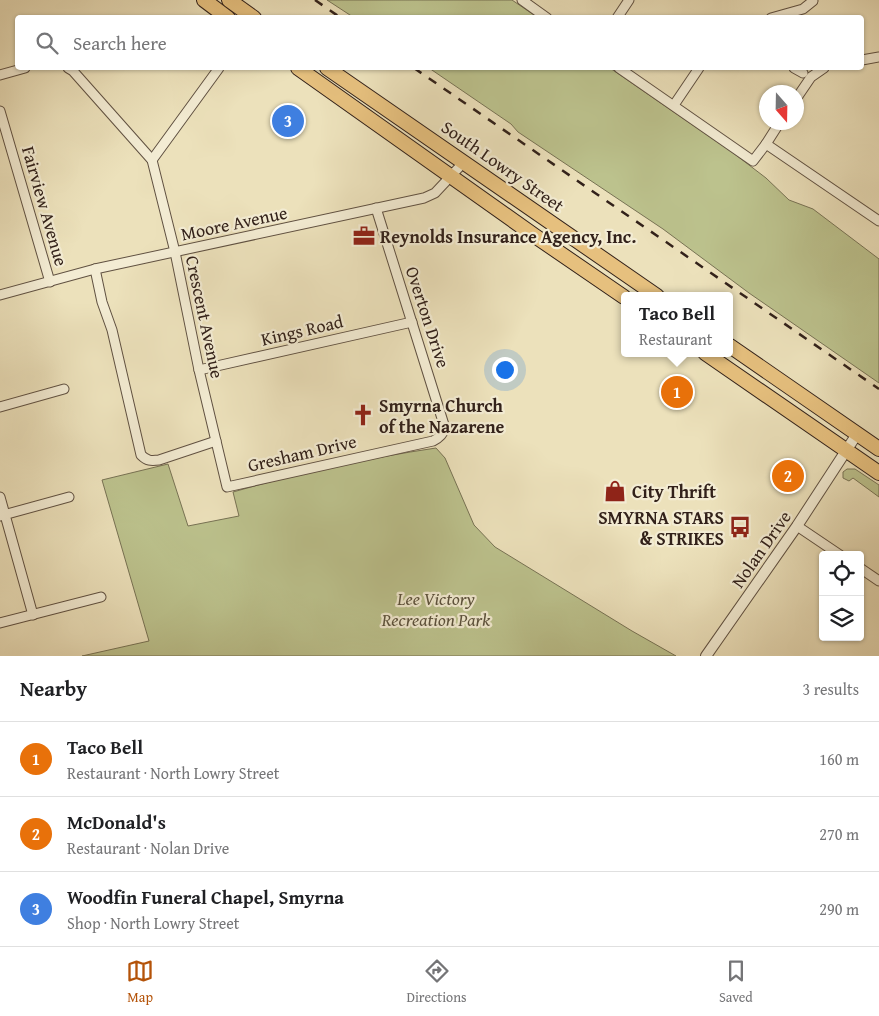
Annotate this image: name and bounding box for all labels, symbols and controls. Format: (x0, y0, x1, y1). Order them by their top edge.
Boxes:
search box (15, 15, 864, 70)
icon: search (33, 29, 61, 57)
text: Search here (73, 29, 167, 57)
north arrow (759, 85, 804, 130)
pin: 3 (272, 102, 304, 140)
street label: South Lowry Street (436, 114, 570, 219)
street label: Fairview Avenue (15, 143, 75, 269)
street label: Moore Avenue (178, 199, 290, 247)
office icon: Reynolds Insurance Agency, Inc. (351, 223, 377, 249)
place label: Reynolds Insurance Agency, Inc. (380, 223, 636, 250)
street label: Crescent Avenue (179, 253, 231, 381)
street label: Overton Drive (399, 263, 457, 371)
popup (621, 292, 733, 357)
text: Taco Bell (639, 299, 715, 327)
street label: Kings Road (258, 307, 346, 353)
text: Restaurant (639, 327, 713, 351)
your location (492, 357, 518, 383)
pin: 1 (661, 373, 693, 411)
place label: Smyrna Church of the Nazarene (379, 392, 505, 440)
church icon: Smyrna Church of the Nazarene (350, 402, 376, 428)
street label: Gresham Drive (245, 427, 359, 479)
pin: 2 (772, 457, 804, 495)
shop icon: City Thrift (602, 478, 628, 504)
place label: City Thrift (632, 478, 716, 505)
place label: SMYRNA STARS & STRIKES (598, 504, 724, 552)
street label: Nolan Drive (724, 505, 798, 593)
bus stop icon: SMYRNA STARS & STRIKES (727, 514, 753, 540)
map controls (819, 551, 864, 641)
button: locate (819, 551, 864, 596)
park label: Lee Victory Recreation Park (381, 585, 491, 633)
button: layers (819, 596, 864, 641)
text: Nearby (20, 673, 87, 704)
text: 3 results (802, 677, 859, 701)
text: Taco Bell (67, 733, 143, 761)
text: 1 (32, 747, 40, 771)
text: 160 m (819, 747, 859, 771)
text: Restaurant · North Lowry Street (67, 761, 279, 785)
text: McDonald's (67, 808, 166, 836)
text: 2 (32, 822, 40, 846)
text: 270 m (819, 822, 859, 846)
text: Restaurant · Nolan Drive (67, 836, 229, 860)
text: Woodfin Funeral Chapel, Smyrna (67, 883, 344, 911)
text: 3 (32, 897, 40, 921)
text: 290 m (819, 897, 859, 921)
text: Shop · North Lowry Street (67, 911, 239, 935)
tab: Map (126, 957, 154, 1007)
tab: Directions (406, 957, 467, 1007)
tab: Saved (719, 957, 753, 1007)

